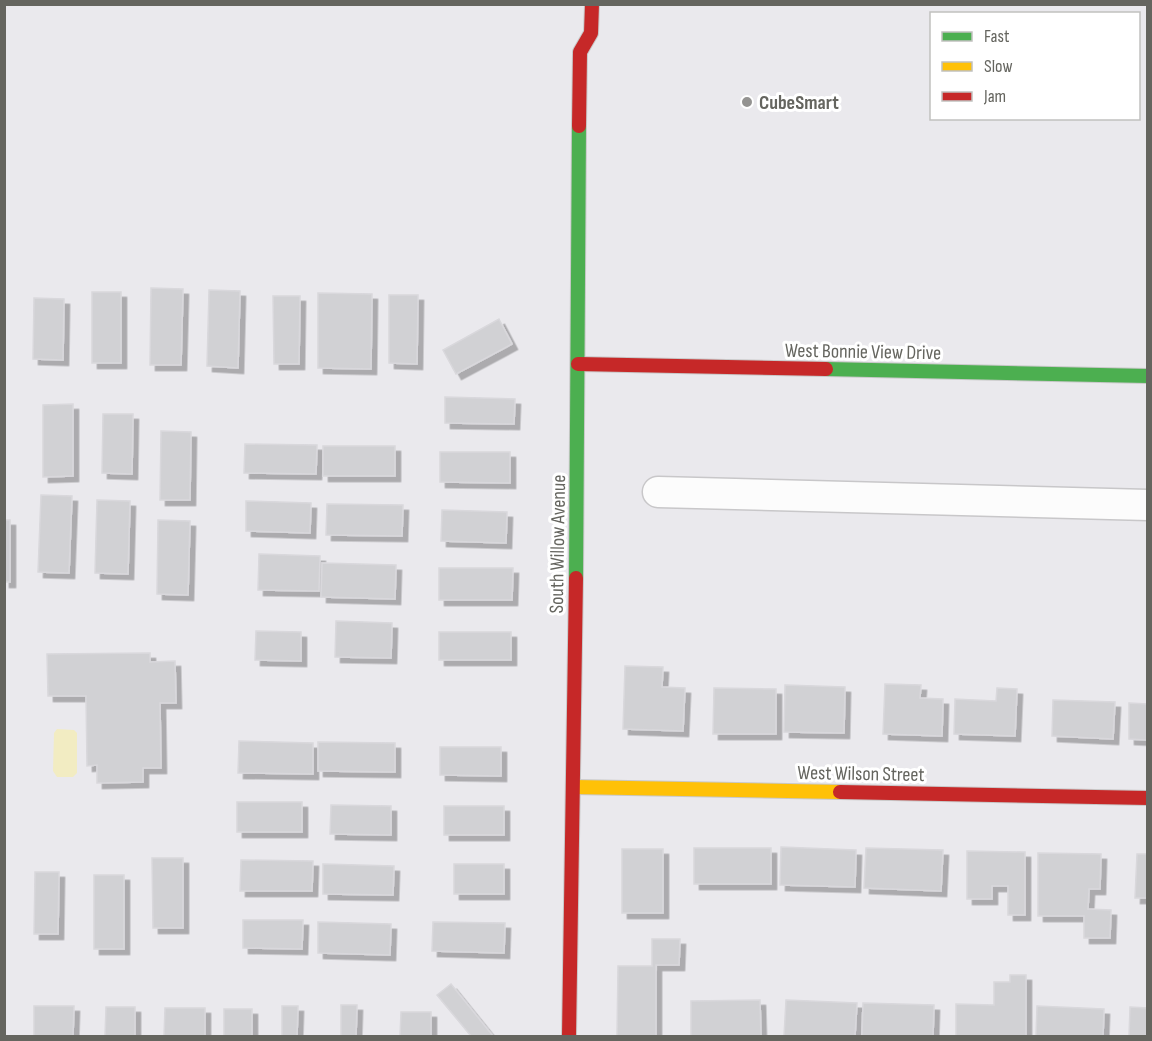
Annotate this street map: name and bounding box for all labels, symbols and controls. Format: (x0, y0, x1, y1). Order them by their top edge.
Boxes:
legend (930, 12, 1140, 120)
text: Fast (984, 26, 1010, 47)
text: Slow (984, 56, 1013, 77)
text: Jam (983, 86, 1006, 107)
place label: CubeSmart (759, 91, 839, 115)
marker: CubeSmart (740, 95, 754, 109)
street label: West Bonnie View Drive (785, 339, 941, 365)
street label: South Willow Avenue (545, 474, 571, 614)
street label: West Wilson Street (797, 761, 925, 787)

